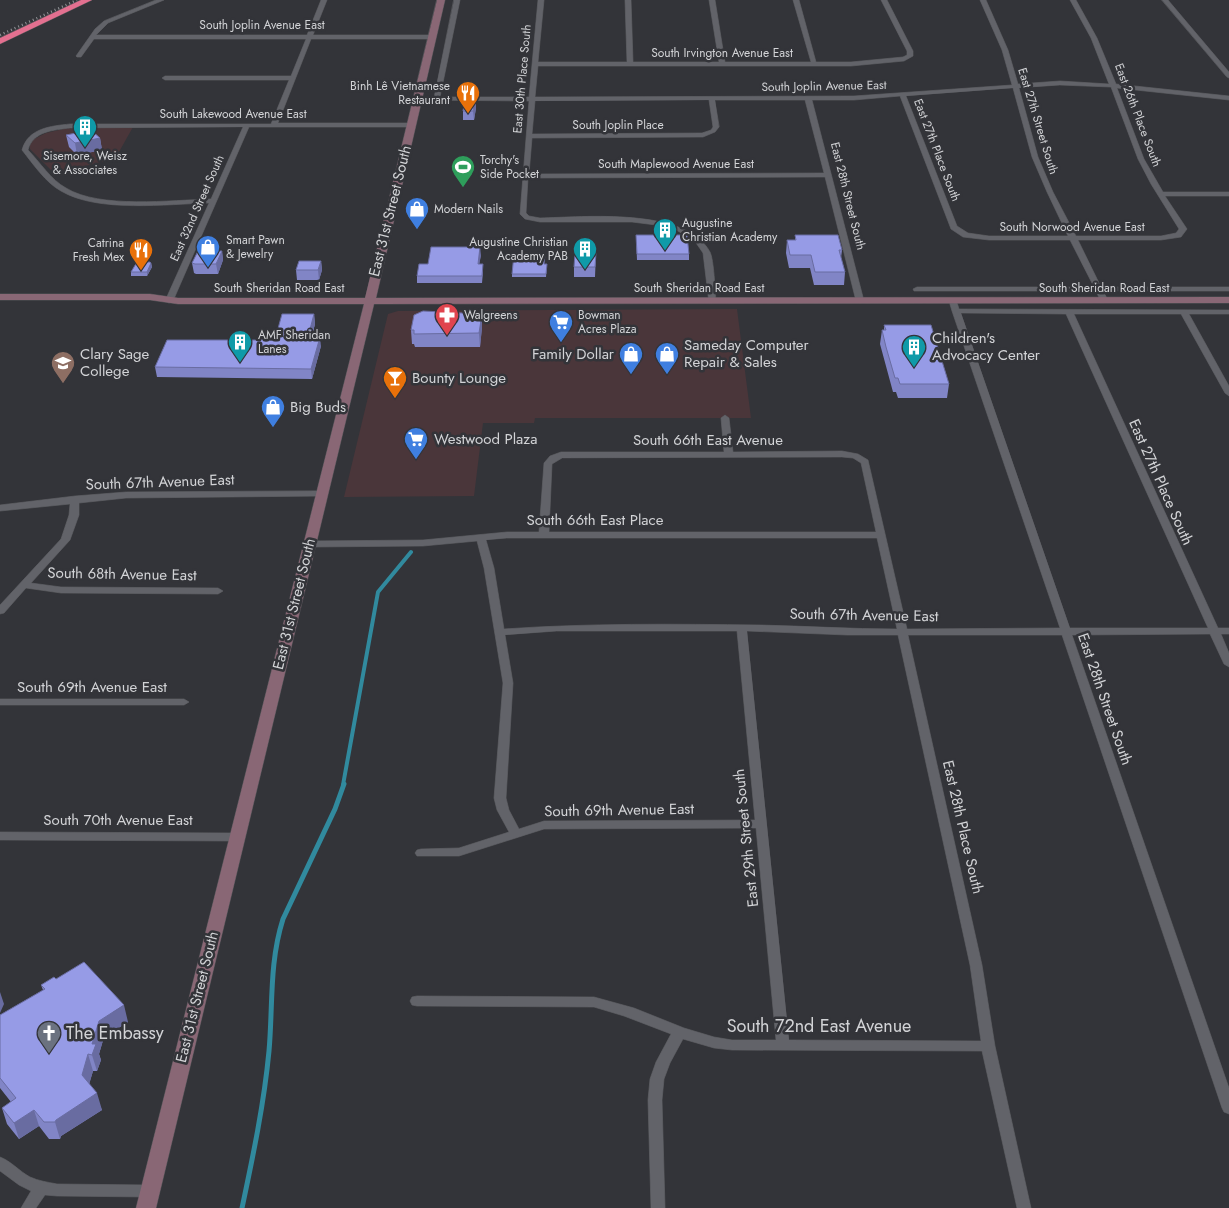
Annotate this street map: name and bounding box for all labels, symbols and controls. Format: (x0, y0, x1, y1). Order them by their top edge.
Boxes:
street label: South Joplin Avenue East (199, 16, 325, 34)
street label: East 30th Place South (508, 24, 536, 134)
street label: South Irvington Avenue East (651, 44, 793, 62)
street label: East 26th Place South (1110, 61, 1166, 169)
street label: East 27th Street South (1013, 66, 1063, 176)
street label: South Joplin Avenue East (761, 76, 887, 96)
place label: Binh Lê Vietnamese Restaurant (350, 77, 450, 109)
restaurant icon: Binh Lê Vietnamese Restaurant (455, 80, 481, 114)
street label: East 27th Place South (909, 96, 965, 204)
street label: South Lakewood Avenue East (159, 105, 307, 123)
building icon: Sisemore, Weisz & Associates (72, 114, 98, 148)
street label: South Joplin Place (572, 116, 664, 134)
street label: East 28th Street South (826, 140, 870, 252)
street label: East 31st Street South (363, 143, 417, 279)
place label: Sisemore, Weisz & Associates (43, 147, 127, 179)
place label: Torchy's Side Pocket (480, 151, 539, 183)
street label: East 32nd Street South (165, 152, 229, 264)
sports icon: Torchy's Side Pocket (450, 154, 476, 188)
street label: South Maplewood Avenue East (598, 155, 754, 173)
shop icon: Modern Nails (404, 196, 430, 230)
place label: Modern Nails (434, 200, 503, 218)
place label: Augustine Christian Academy (682, 214, 778, 246)
building icon: Augustine Christian Academy (652, 217, 678, 251)
street label: South Norwood Avenue East (999, 218, 1145, 236)
place label: Smart Pawn & Jewelry (226, 231, 285, 263)
place label: Augustine Christian Academy PAB (469, 233, 568, 265)
place label: Catrina Fresh Mex (73, 234, 125, 266)
shop icon: Smart Pawn & Jewelry (195, 234, 221, 268)
building icon: Augustine Christian Academy PAB (572, 236, 598, 270)
restaurant icon: Catrina Fresh Mex (128, 237, 154, 271)
street label: South Sheridan Road East (214, 279, 344, 297)
street label: South Sheridan Road East (634, 279, 764, 297)
street label: South Sheridan Road East (1039, 279, 1169, 297)
pharmacy icon: Walgreens (434, 302, 460, 336)
place label: Walgreens (464, 306, 518, 324)
place label: Bowman Acres Plaza (578, 306, 637, 338)
supermarket icon: Bowman Acres Plaza (548, 309, 574, 343)
place label: AMF Sheridan Lanes (258, 326, 330, 358)
place label: Children's Advocacy Center (932, 327, 1041, 366)
building icon: AMF Sheridan Lanes (227, 329, 253, 363)
place label: Sameday Computer Repair & Sales (684, 334, 810, 373)
building icon: Children's Advocacy Center (901, 334, 927, 368)
shop icon: Family Dollar (618, 341, 644, 375)
shop icon: Sameday Computer Repair & Sales (654, 341, 680, 375)
place label: Clary Sage College (80, 343, 150, 382)
place label: Family Dollar (532, 343, 615, 365)
school or university icon: Clary Sage College (50, 350, 76, 384)
bar icon: Bounty Lounge (382, 365, 408, 399)
place label: Bounty Lounge (412, 367, 506, 389)
shop icon: Big Buds (260, 394, 286, 428)
place label: Big Buds (290, 396, 346, 418)
street label: East 27th Place South (1123, 415, 1199, 549)
supermarket icon: Westwood Plaza (403, 426, 429, 460)
place label: Westwood Plaza (434, 428, 537, 450)
street label: South 66th East Avenue (633, 429, 783, 451)
street label: South 67th Avenue East (85, 468, 235, 496)
street label: South 66th East Place (527, 509, 664, 531)
street label: East 31st Street South (267, 536, 321, 672)
street label: South 68th Avenue East (47, 562, 197, 586)
street label: South 67th Avenue East (789, 603, 939, 627)
street label: East 28th Street South (1072, 630, 1138, 768)
street label: South 69th Avenue East (17, 676, 167, 698)
street label: East 28th Place South (937, 758, 989, 896)
street label: East 29th Street South (728, 768, 764, 908)
street label: South 69th Avenue East (544, 798, 695, 822)
street label: South 70th Avenue East (43, 809, 193, 831)
street label: East 31st Street South (170, 929, 224, 1065)
street label: South 72nd East Avenue (727, 1013, 911, 1039)
church icon: The Embassy (36, 1020, 62, 1054)
place label: The Embassy (66, 1020, 164, 1046)

